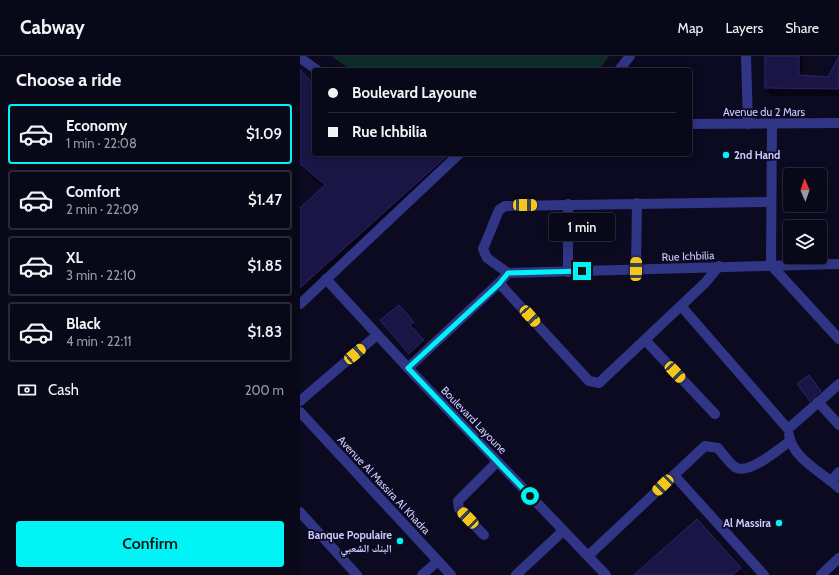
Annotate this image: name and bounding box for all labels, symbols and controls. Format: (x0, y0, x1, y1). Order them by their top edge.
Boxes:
text: Cabway (20, 16, 85, 39)
text: Map (678, 19, 703, 37)
text: Layers (725, 19, 763, 37)
text: Share (785, 19, 819, 37)
text: Choose a ride (16, 69, 121, 91)
text: Boulevard Layoune (352, 84, 477, 102)
street label: Avenue du 2 Mars (723, 105, 805, 119)
icon: car (18, 116, 54, 152)
text: Economy (66, 117, 127, 135)
text: Rue Ichbilia (352, 123, 427, 141)
text: $1.09 (246, 125, 282, 143)
text: 1 min · 22:08 (66, 135, 137, 151)
place label: 2nd Hand (734, 148, 780, 162)
marker: 2nd Hand (721, 150, 731, 160)
north arrow (783, 168, 827, 212)
map controls (783, 168, 827, 264)
icon: car (18, 182, 54, 218)
text: Comfort (66, 183, 120, 201)
text: $1.47 (248, 191, 282, 209)
car (513, 199, 537, 211)
text: 2 min · 22:09 (66, 201, 139, 217)
callout: 1 min (549, 213, 615, 241)
text: 1 min (567, 219, 597, 235)
button: layers (783, 220, 827, 264)
icon: car (18, 248, 54, 284)
street label: Rue Ichbilia (661, 248, 715, 264)
text: XL (66, 249, 83, 267)
text: $1.85 (248, 257, 282, 275)
car (630, 257, 642, 281)
route end (573, 262, 591, 280)
text: 3 min · 22:10 (66, 267, 136, 283)
car (518, 303, 542, 329)
icon: car (18, 314, 54, 350)
text: Black (66, 315, 101, 333)
text: $1.83 (248, 323, 282, 341)
text: 4 min · 22:11 (66, 333, 132, 349)
car (342, 342, 368, 366)
car (662, 359, 688, 385)
icon: cash (16, 379, 38, 401)
text: Cash (48, 381, 79, 399)
text: 200 m (245, 382, 284, 398)
street label: Boulevard Layoune (438, 383, 510, 457)
street label: Avenue Al Massira Al Khadra (335, 433, 434, 538)
car (650, 472, 676, 498)
route start (521, 487, 539, 505)
car (455, 505, 481, 531)
place label: Al Massira (723, 516, 772, 530)
marker: Al Massira (774, 518, 784, 528)
button: Confirm (16, 521, 284, 567)
place label: Banque Populaire البنك الشعبي (308, 528, 392, 557)
marker: Banque Populaire البنك الشعبي (395, 536, 405, 546)

